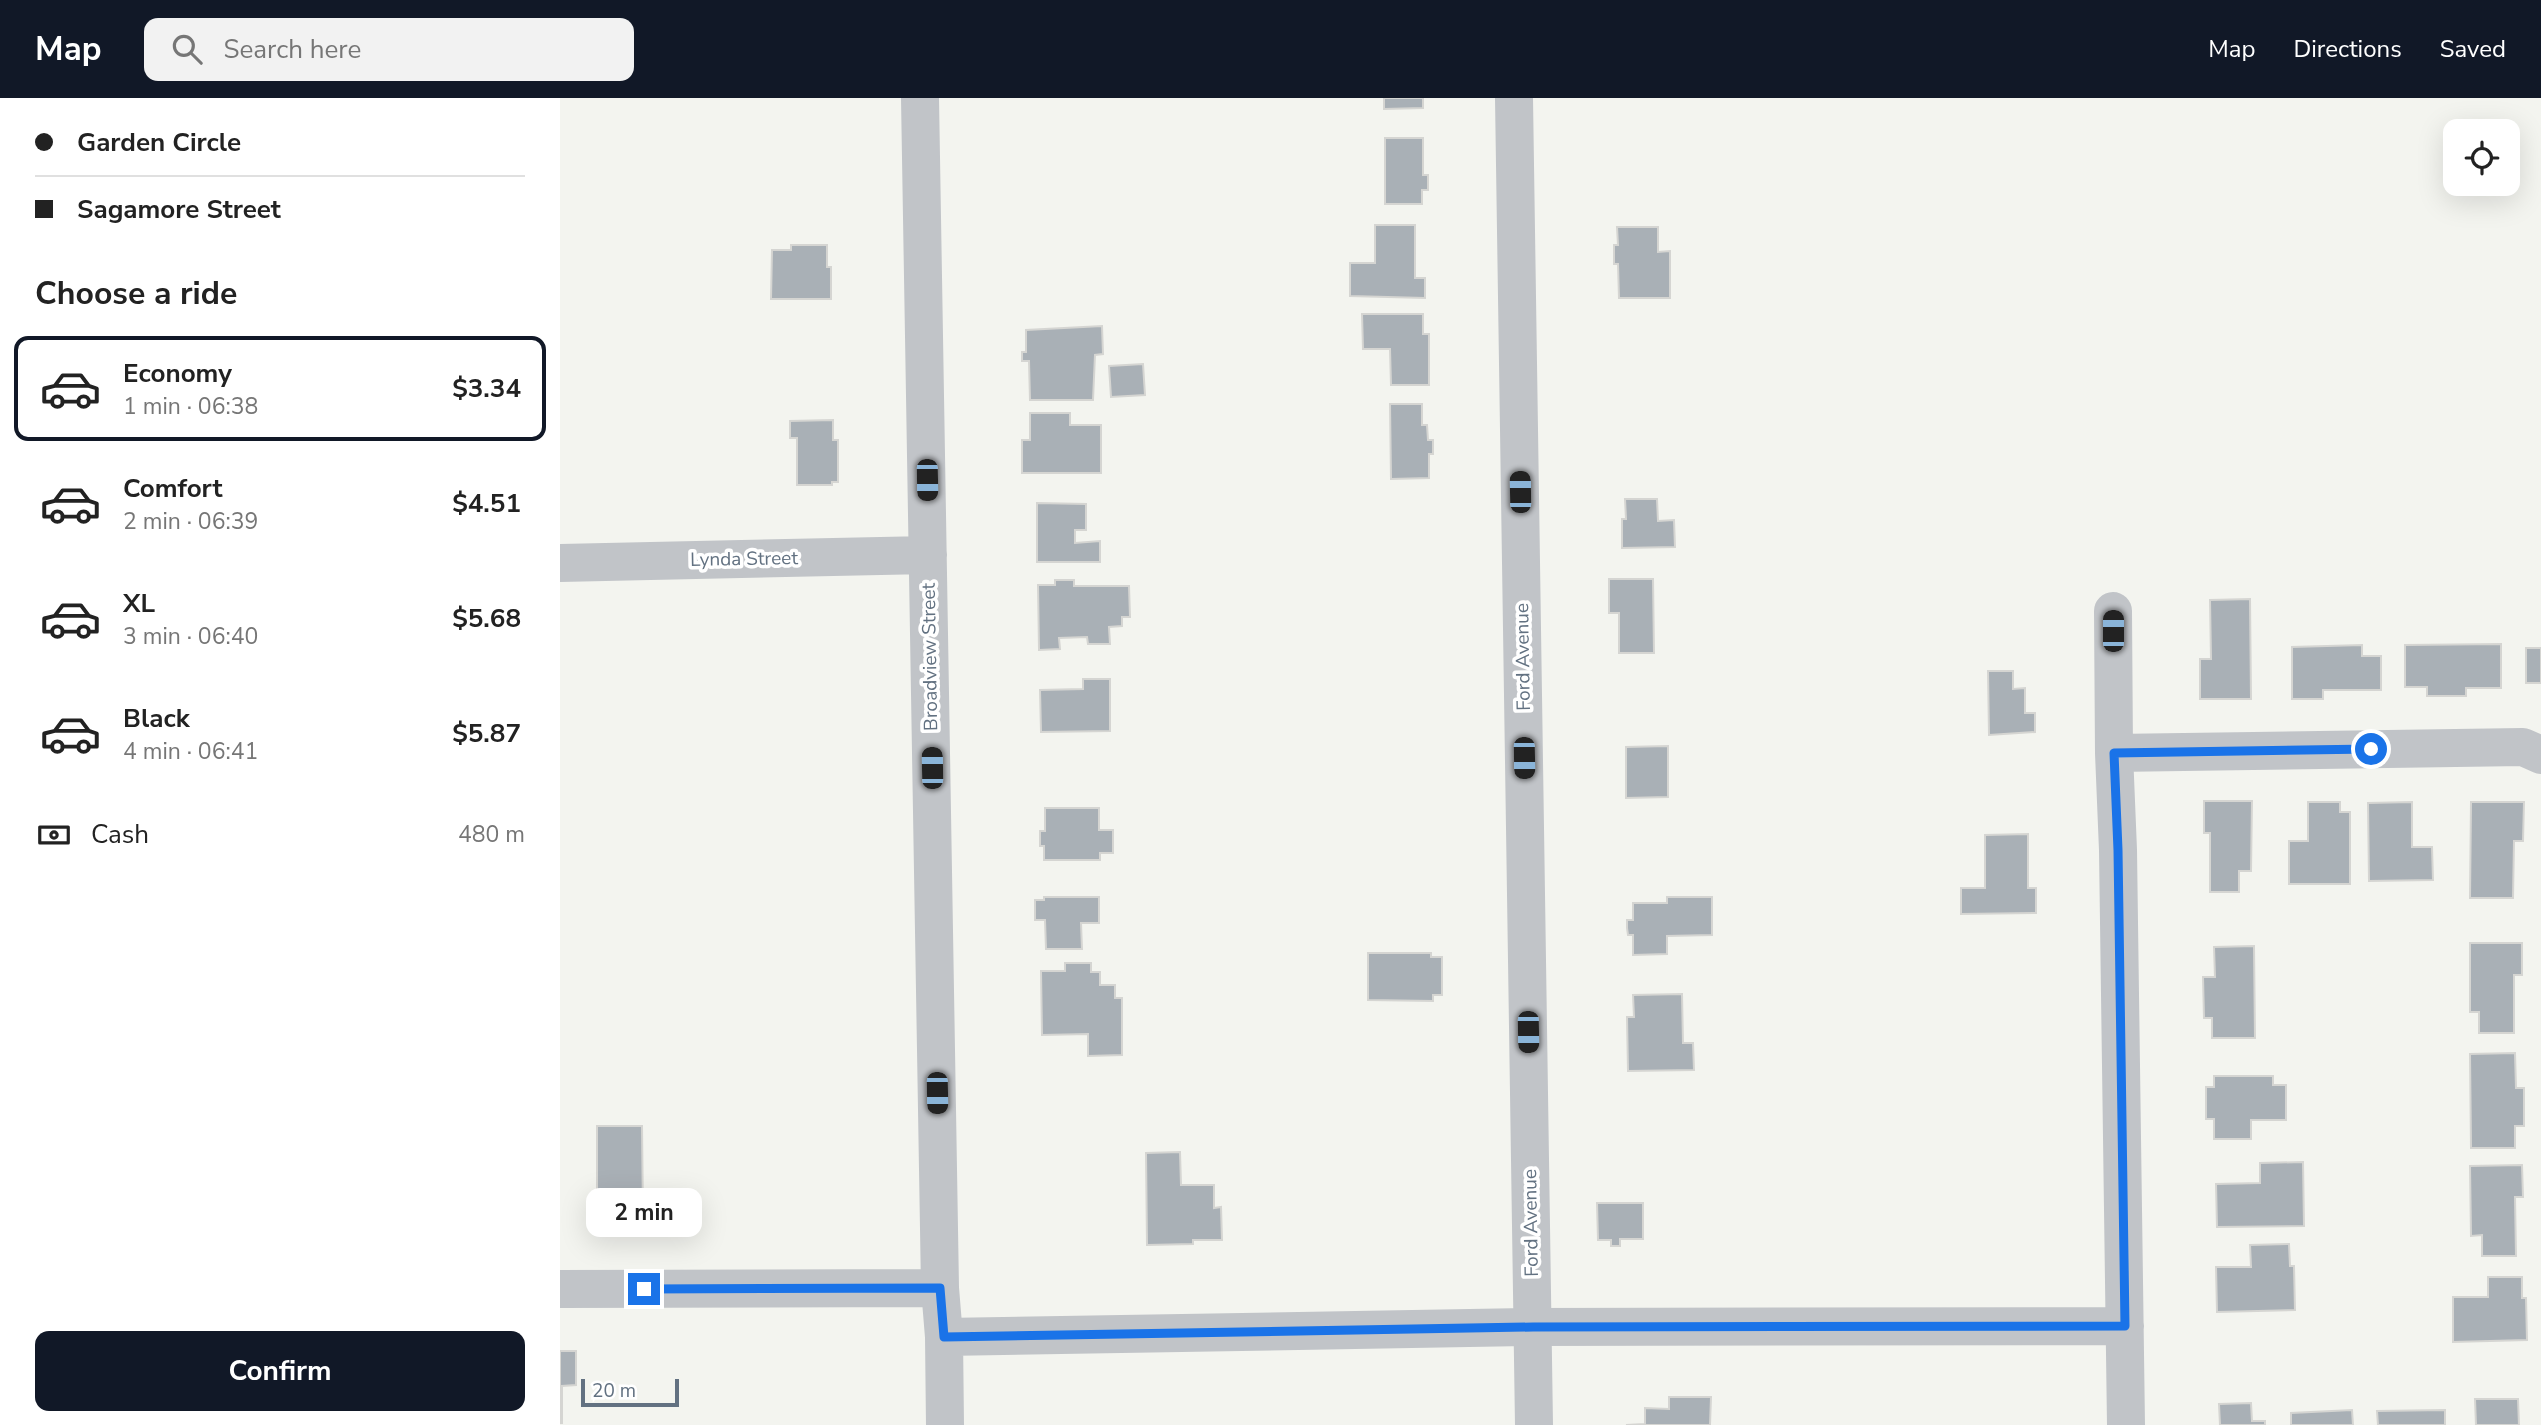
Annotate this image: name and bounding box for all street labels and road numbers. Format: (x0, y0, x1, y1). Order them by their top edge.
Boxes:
street label: Lynda Street (690, 545, 799, 573)
street label: Broadview Street (916, 582, 944, 731)
street label: Ford Avenue (1509, 603, 1537, 711)
street label: Ford Avenue (1517, 1169, 1545, 1277)

